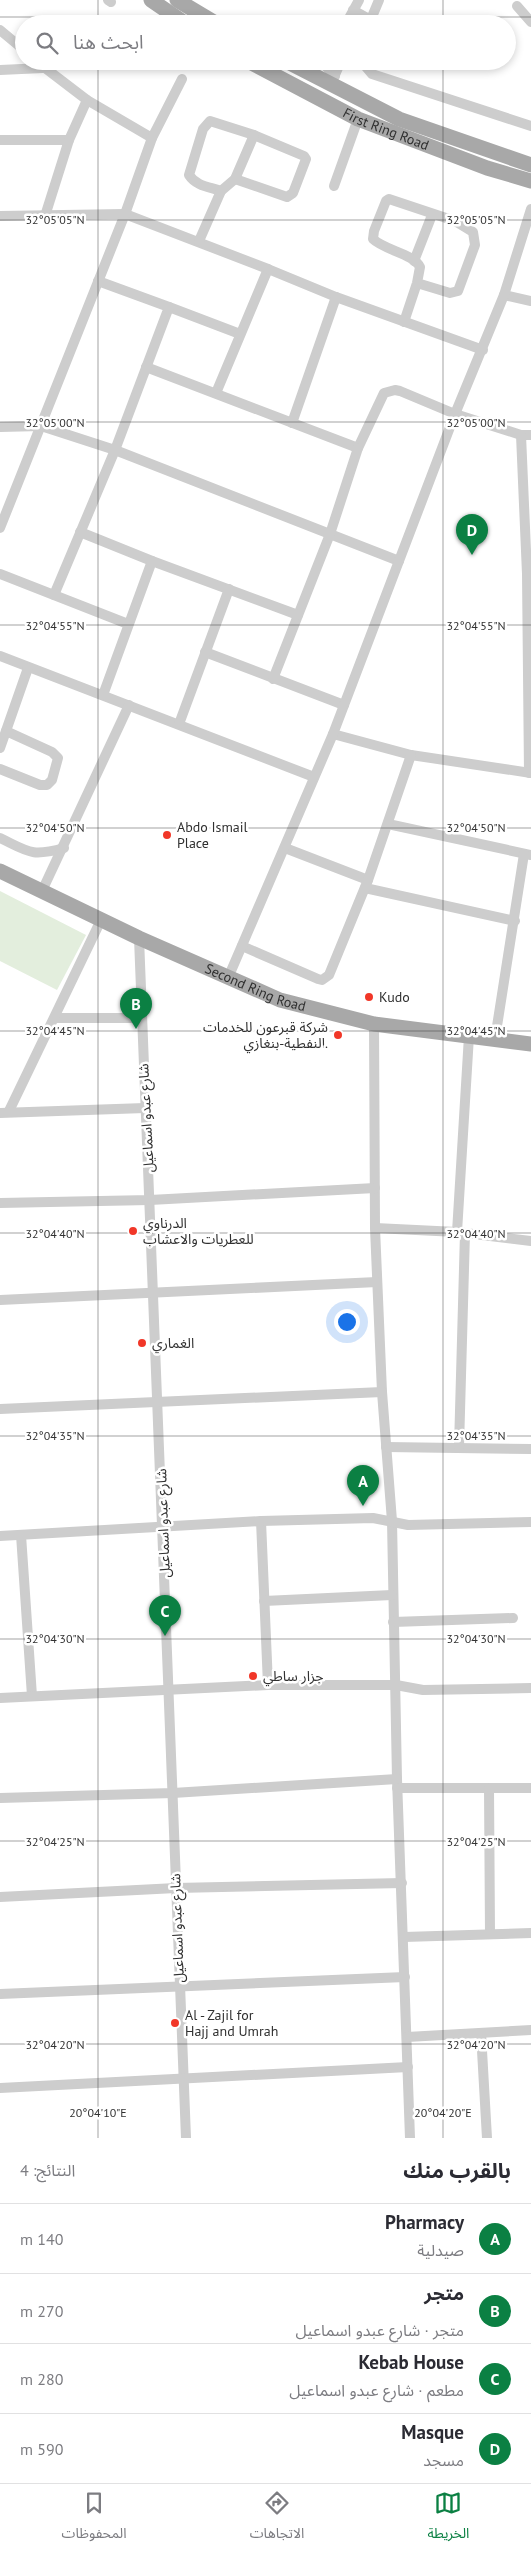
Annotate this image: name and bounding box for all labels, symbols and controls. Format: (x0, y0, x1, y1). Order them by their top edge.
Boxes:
search box (15, 15, 516, 70)
icon: search (33, 29, 61, 57)
text: ابحث هنا (73, 30, 144, 54)
street label: First Ring Road (340, 104, 431, 154)
text: 32°05'05"N (25, 212, 85, 227)
text: 32°05'05"N (446, 212, 506, 227)
text: 32°05'00"N (25, 415, 85, 430)
text: 32°05'00"N (446, 415, 506, 430)
pin: D (456, 514, 488, 555)
text: 32°04'55"N (25, 618, 85, 633)
text: 32°04'55"N (446, 618, 506, 633)
place label: Abdo Ismail Place (177, 818, 248, 852)
text: 32°04'50"N (25, 820, 85, 835)
text: 32°04'50"N (446, 820, 506, 835)
marker: Abdo Ismail Place (161, 829, 173, 841)
street label: Second Ring Road (202, 959, 308, 1015)
pin: B (120, 988, 152, 1029)
place label: Kudo (379, 988, 410, 1006)
marker: Kudo (363, 991, 375, 1003)
place label: شركة قبرعون للخدمات النفطية-بنغازي. (203, 1018, 328, 1054)
text: 32°04'45"N (25, 1023, 85, 1038)
text: 32°04'45"N (446, 1023, 506, 1038)
marker: شركة قبرعون للخدمات النفطية-بنغازي. (332, 1029, 344, 1041)
street label: شارع عبدو اسماعيل (134, 1063, 160, 1173)
place label: الدرناوي للعطريات والاعشاب (143, 1214, 254, 1248)
marker: الدرناوي للعطريات والاعشاب (127, 1225, 139, 1237)
text: 32°04'40"N (25, 1226, 85, 1241)
text: 32°04'40"N (446, 1226, 506, 1241)
your location (334, 1309, 360, 1335)
place label: الغماري (152, 1334, 194, 1354)
marker: الغماري (136, 1337, 148, 1349)
text: 32°04'35"N (25, 1428, 85, 1443)
text: 32°04'35"N (446, 1428, 506, 1443)
pin: A (347, 1465, 379, 1506)
street label: شارع عبدو اسماعيل (152, 1468, 176, 1578)
pin: C (149, 1595, 181, 1636)
text: 32°04'30"N (25, 1631, 85, 1646)
text: 32°04'30"N (446, 1631, 506, 1646)
place label: جزار ساطي (263, 1667, 323, 1687)
marker: جزار ساطي (247, 1670, 259, 1682)
text: 32°04'25"N (25, 1834, 85, 1849)
text: 32°04'25"N (446, 1834, 506, 1849)
street label: شارع عبدو اسماعيل (166, 1873, 190, 1983)
place label: Al - Zajil for Hajj and Umrah (185, 2006, 278, 2040)
marker: Al - Zajil for Hajj and Umrah (169, 2017, 181, 2029)
text: 32°04'20"N (25, 2037, 85, 2052)
text: 32°04'20"N (446, 2037, 506, 2052)
text: 20°04'10"E (69, 2105, 127, 2120)
text: 20°04'20"E (414, 2105, 472, 2120)
text: بالقرب منك (403, 2157, 511, 2184)
text: النتائج: 4 (20, 2160, 75, 2180)
text: Pharmacy (385, 2210, 464, 2234)
text: 140 m (20, 2229, 63, 2249)
text: A (490, 2229, 500, 2249)
text: صيدلية (417, 2240, 464, 2260)
text: متجر (424, 2281, 464, 2305)
text: 270 m (20, 2301, 63, 2321)
text: B (490, 2301, 500, 2321)
text: متجر · شارع عبدو اسماعيل (295, 2320, 464, 2340)
text: Kebab House (358, 2350, 464, 2374)
text: 280 m (20, 2369, 63, 2389)
text: C (491, 2369, 499, 2389)
text: مطعم · شارع عبدو اسماعيل (289, 2380, 464, 2400)
text: Masque (401, 2420, 464, 2444)
text: 590 m (20, 2439, 63, 2459)
text: D (490, 2439, 500, 2459)
text: مسجد (423, 2450, 464, 2470)
tab: المحفوظات (62, 2489, 127, 2548)
tab: الاتجاهات (250, 2489, 304, 2548)
tab: الخريطة (427, 2489, 469, 2548)

